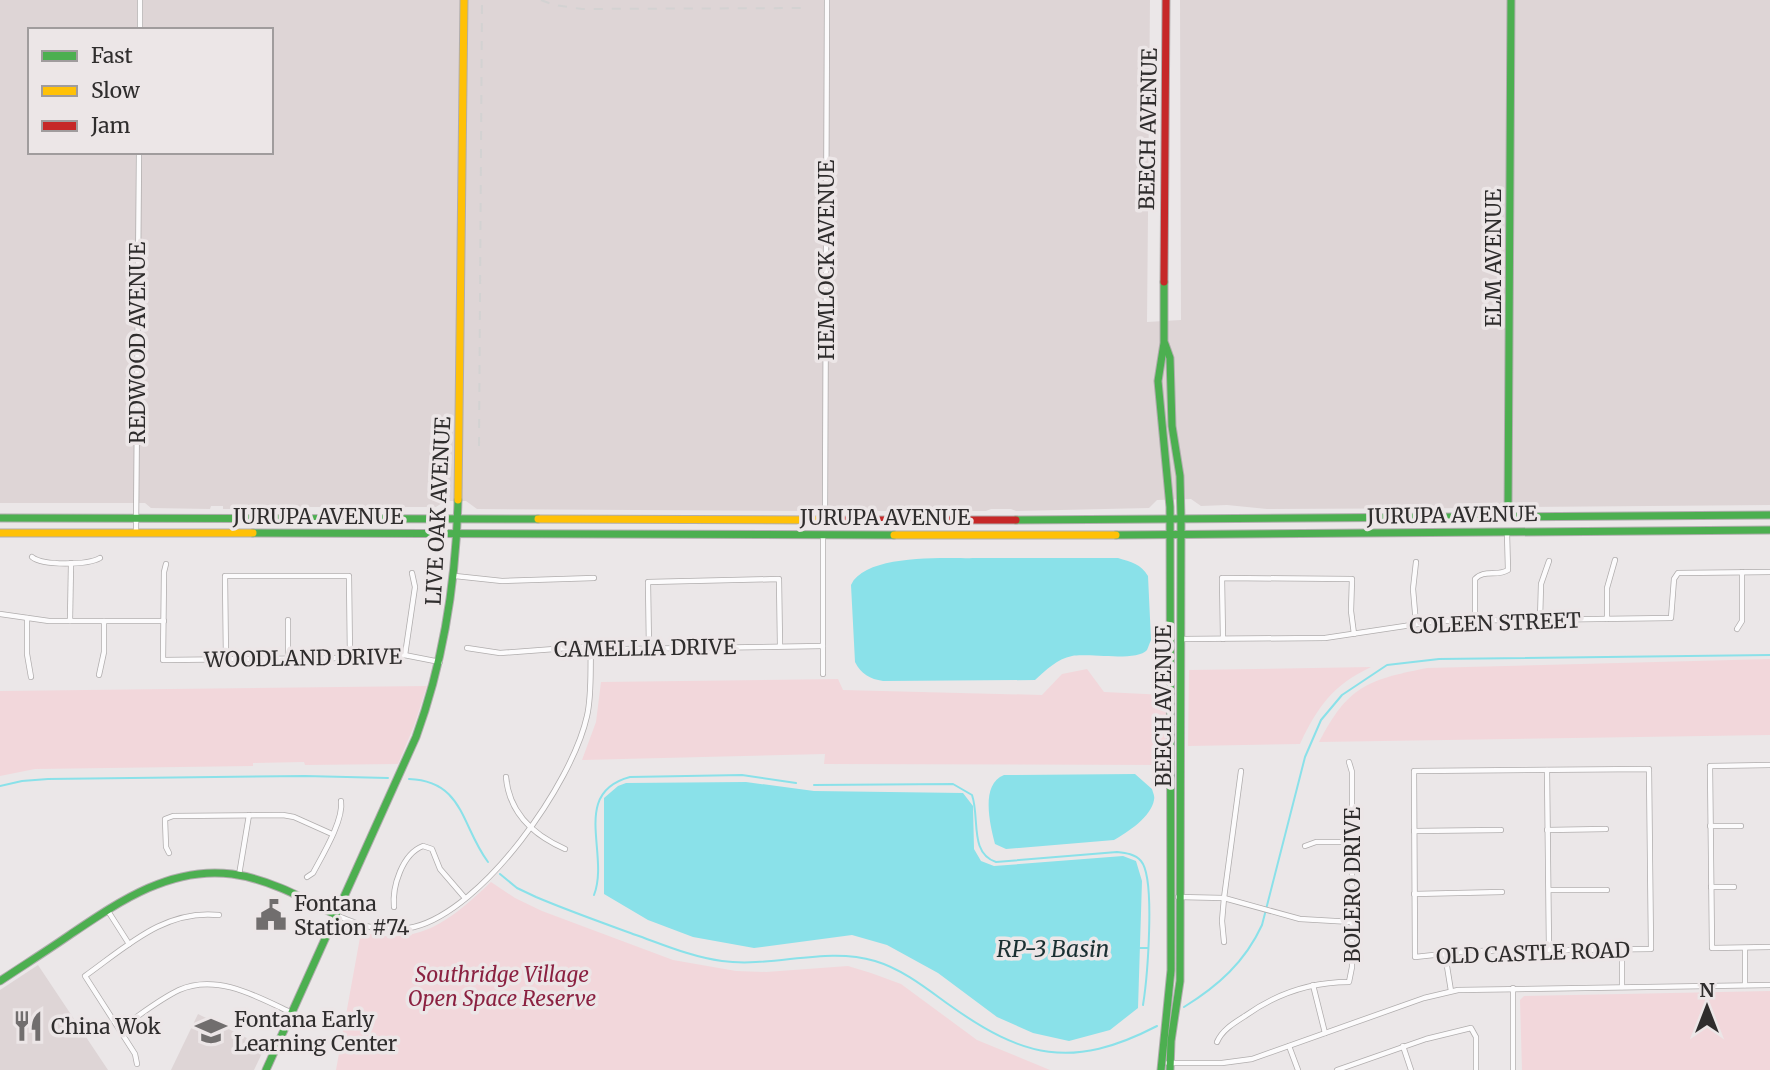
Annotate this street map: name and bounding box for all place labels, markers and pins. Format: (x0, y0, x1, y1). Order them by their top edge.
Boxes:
place label: Fontana Station #74 (294, 890, 409, 941)
public building icon: Fontana Station #74 (254, 898, 288, 932)
place label: Fontana Early Learning Center (234, 1006, 397, 1057)
restaurant icon: China Wok (11, 1009, 45, 1043)
place label: China Wok (51, 1013, 161, 1040)
school or university icon: Fontana Early Learning Center (194, 1014, 228, 1048)

